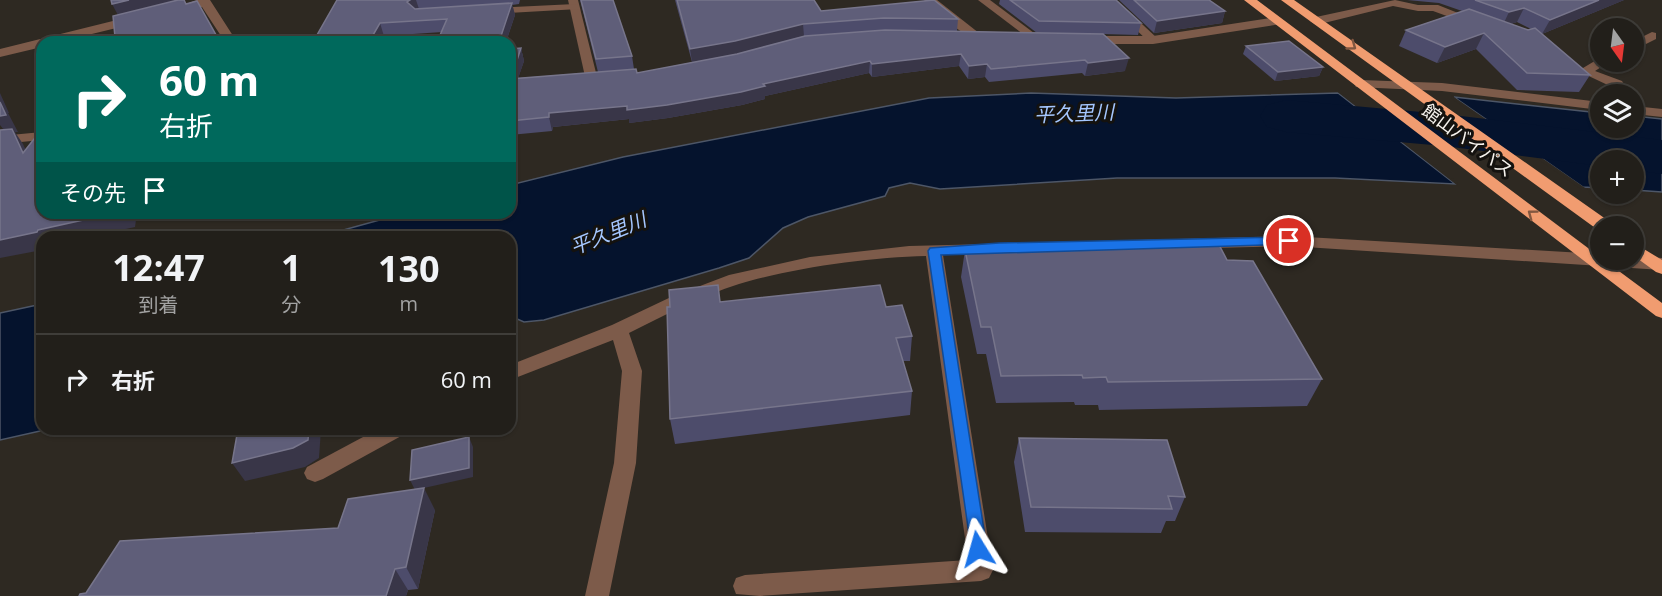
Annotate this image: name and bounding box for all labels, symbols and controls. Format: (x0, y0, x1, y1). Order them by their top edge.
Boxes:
north arrow (1590, 18, 1644, 72)
map controls (1590, 18, 1644, 270)
one-way arrow (1345, 39, 1356, 50)
text: 60 m (159, 51, 259, 108)
icon: right (60, 60, 138, 138)
button: layers (1590, 84, 1644, 138)
water label: 平久里川 (1034, 98, 1116, 128)
street label: 館山バイパス (1418, 98, 1518, 182)
text: 右折 (159, 107, 213, 144)
button: + (1590, 150, 1644, 204)
icon: arrive (138, 174, 171, 207)
text: その先 (60, 177, 126, 207)
water label: 平久里川 (566, 205, 652, 261)
one-way arrow (1528, 210, 1539, 221)
pin (1263, 215, 1314, 266)
button: − (1590, 216, 1644, 270)
icon: arrive (1272, 224, 1305, 257)
text: 12:47 (112, 243, 205, 292)
text: 1 (281, 243, 302, 292)
text: 130 (378, 244, 440, 293)
text: m (400, 290, 418, 317)
text: 到着 (139, 291, 179, 318)
text: 分 (281, 291, 301, 318)
icon: right (60, 363, 93, 396)
text: 60 m (441, 364, 492, 394)
text: 右折 (111, 365, 155, 395)
position arrow (946, 517, 1010, 581)

